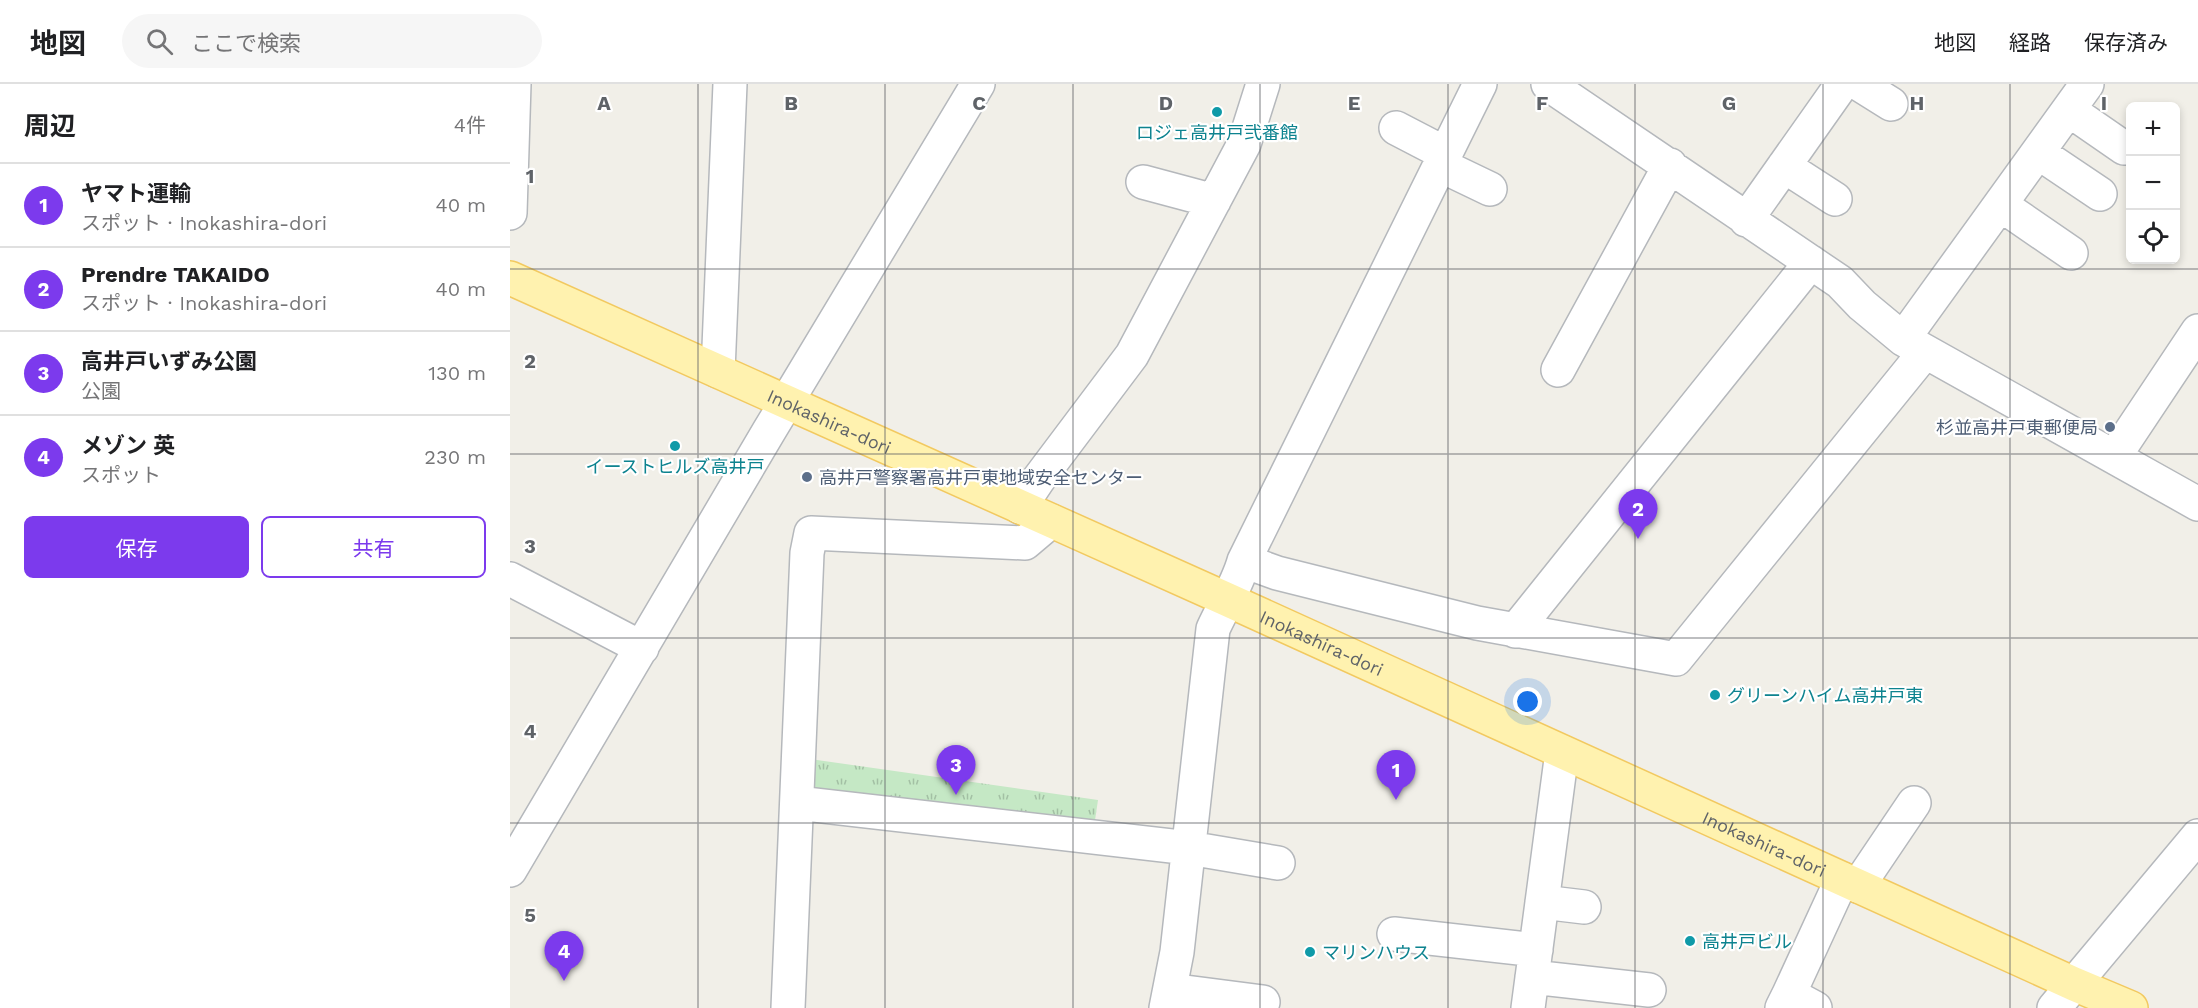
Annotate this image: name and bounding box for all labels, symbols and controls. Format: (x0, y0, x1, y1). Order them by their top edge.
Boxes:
search box (122, 14, 542, 68)
icon: search (143, 25, 176, 58)
text: 地図 (30, 27, 86, 60)
text: 地図 (1934, 30, 1976, 55)
text: 経路 (2009, 30, 2051, 55)
text: 保存済み (2084, 30, 2168, 55)
text: ここで検索 (191, 31, 301, 56)
text: A (597, 91, 611, 115)
text: B (784, 91, 798, 115)
text: C (972, 91, 986, 115)
text: D (1159, 91, 1173, 115)
text: E (1348, 91, 1360, 115)
text: F (1536, 91, 1548, 115)
text: G (1722, 91, 1736, 115)
text: H (1910, 91, 1924, 115)
text: I (2101, 91, 2107, 115)
map controls (2126, 102, 2180, 264)
button: + (2126, 102, 2180, 156)
marker: ロジェ高井戸弐番館 (1210, 105, 1224, 119)
text: 周辺 (24, 111, 76, 141)
text: 4件 (454, 113, 486, 137)
place label: ロジェ高井戸弐番館 (1136, 122, 1298, 143)
button: − (2126, 156, 2180, 210)
text: 1 (526, 164, 534, 188)
text: ヤマト運輸 (81, 181, 191, 206)
text: 1 (39, 193, 48, 217)
text: 40 m (435, 193, 486, 217)
button: locate (2126, 210, 2180, 264)
text: スポット · Inokashira-dori (81, 211, 327, 235)
text: Prendre TAKAIDO (81, 262, 270, 287)
text: 2 (38, 277, 49, 301)
text: 40 m (435, 277, 486, 301)
text: スポット · Inokashira-dori (81, 291, 327, 315)
text: 高井戸いずみ公園 (81, 349, 257, 374)
text: 2 (524, 349, 536, 373)
text: 3 (38, 361, 49, 385)
text: 130 m (428, 361, 486, 385)
text: 公園 (81, 379, 121, 403)
street label: Inokashira-dori (764, 384, 895, 458)
place label: 杉並高井戸東郵便局 (1936, 417, 2098, 438)
marker: 杉並高井戸東郵便局 (2103, 420, 2117, 434)
text: メゾン 英 (81, 433, 175, 458)
marker: イーストヒルズ高井戸 (668, 439, 682, 453)
text: 4 (37, 445, 50, 469)
text: 230 m (424, 445, 486, 469)
place label: イーストヒルズ高井戸 (585, 456, 765, 477)
text: スポット (81, 463, 161, 487)
place label: 高井戸警察署高井戸東地域安全センター (819, 467, 1143, 488)
marker: 高井戸警察署高井戸東地域安全センター (800, 470, 814, 484)
pin: 2 (1618, 490, 1658, 539)
button: 保存 (24, 516, 249, 578)
button: 共有 (261, 516, 486, 578)
text: 3 (524, 534, 536, 558)
street label: Inokashira-dori (1257, 605, 1387, 680)
place label: グリーンハイム高井戸東 (1727, 685, 1923, 706)
your location (1513, 687, 1542, 716)
marker: グリーンハイム高井戸東 (1708, 688, 1722, 702)
text: 4 (524, 719, 537, 743)
pin: 3 (936, 746, 976, 795)
pin: 1 (1376, 750, 1416, 800)
street label: Inokashira-dori (1699, 806, 1829, 881)
text: 5 (524, 903, 536, 927)
place label: 高井戸ビル (1702, 931, 1792, 952)
pin: 4 (544, 932, 584, 981)
marker: 高井戸ビル (1683, 934, 1697, 948)
place label: マリンハウス (1322, 942, 1430, 963)
marker: マリンハウス (1303, 945, 1317, 959)

